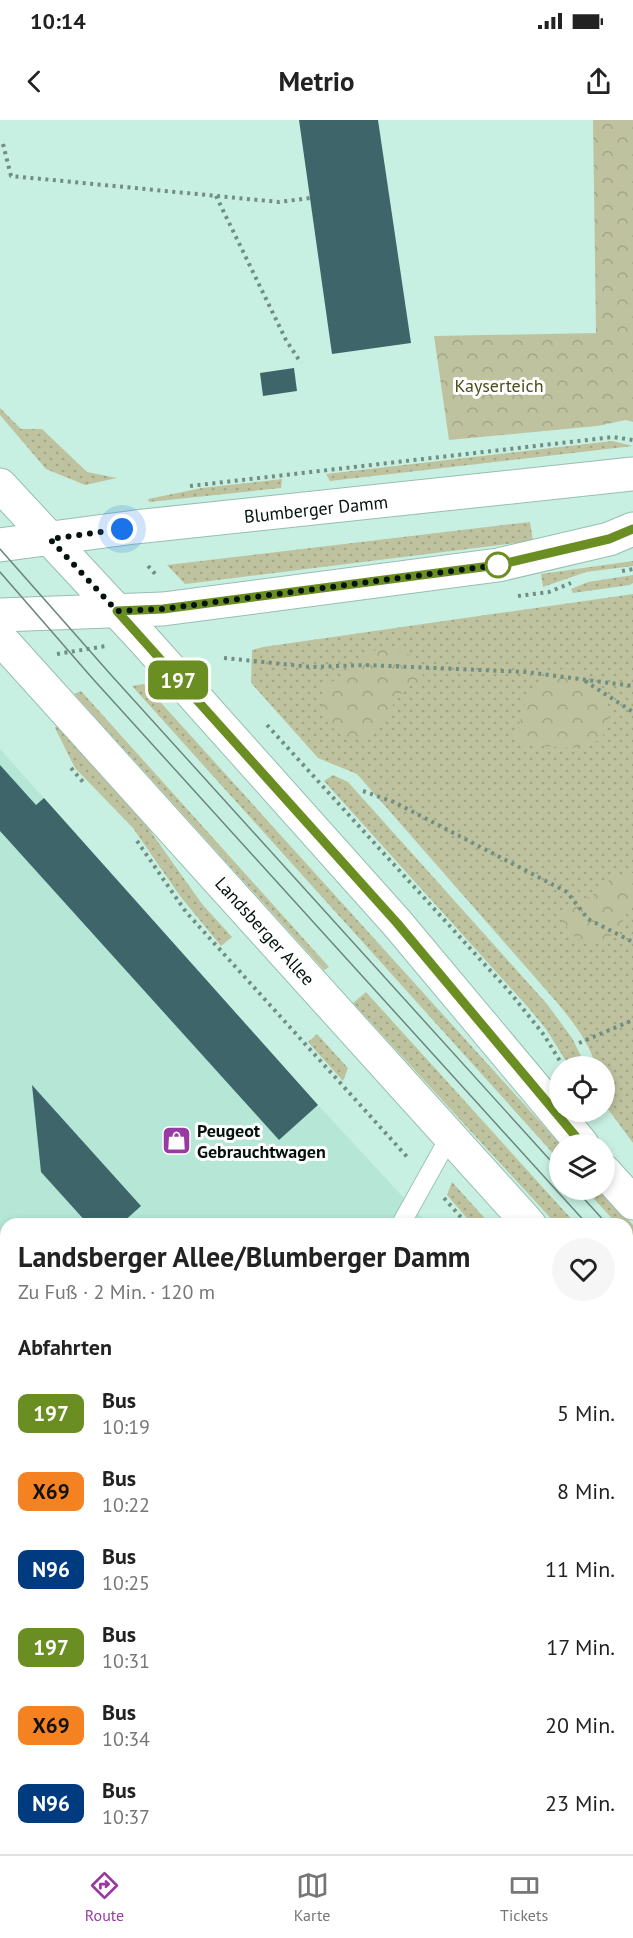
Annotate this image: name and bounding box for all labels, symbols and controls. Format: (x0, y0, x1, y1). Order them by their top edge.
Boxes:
text: 10:14 (30, 7, 86, 35)
text: Metrio (279, 64, 354, 98)
icon: back (18, 65, 51, 98)
icon: share (582, 65, 615, 98)
park label: Kayserteich (454, 374, 544, 397)
street label: Blumberger Damm (243, 490, 389, 528)
your location (107, 514, 137, 544)
unlabelled marker (485, 552, 511, 578)
line badge: 197 (144, 660, 213, 700)
text: 197 (160, 667, 196, 694)
street label: Landsberger Allee (210, 872, 320, 990)
map controls (549, 1056, 615, 1200)
button: locate (549, 1056, 615, 1122)
place label: Peugeot Gebrauchtwagen (197, 1119, 326, 1163)
shop icon: Peugeot Gebrauchtwagen (160, 1124, 192, 1156)
button: layers (549, 1134, 615, 1200)
text: Landsberger Allee/Blumberger Damm (18, 1238, 470, 1275)
button: heart (552, 1238, 615, 1301)
text: Zu Fuß · 2 Min. · 120 m (18, 1279, 215, 1305)
text: Abfahrten (18, 1333, 112, 1361)
text: Bus (102, 1386, 136, 1414)
text: 5 Min. (557, 1399, 615, 1427)
text: 197 (33, 1400, 69, 1427)
text: 10:19 (102, 1414, 150, 1440)
text: Bus (102, 1464, 136, 1492)
text: 8 Min. (557, 1477, 615, 1505)
text: X69 (32, 1478, 70, 1505)
text: 10:22 (102, 1492, 150, 1518)
text: Bus (102, 1542, 136, 1570)
text: 11 Min. (545, 1555, 615, 1583)
text: N96 (32, 1556, 70, 1583)
text: 10:25 (102, 1570, 150, 1596)
text: Bus (102, 1620, 136, 1648)
text: 17 Min. (546, 1633, 615, 1661)
text: 197 (33, 1634, 69, 1661)
text: 10:31 (102, 1648, 150, 1674)
text: Bus (102, 1698, 136, 1726)
text: 20 Min. (545, 1711, 615, 1739)
text: X69 (32, 1712, 70, 1739)
text: 10:34 (102, 1726, 150, 1752)
text: Bus (102, 1776, 136, 1804)
text: 23 Min. (545, 1789, 615, 1817)
text: N96 (32, 1790, 70, 1817)
text: 10:37 (102, 1804, 150, 1830)
tab: Route (85, 1869, 124, 1925)
tab: Karte (294, 1869, 330, 1925)
tab: Tickets (500, 1869, 548, 1925)

